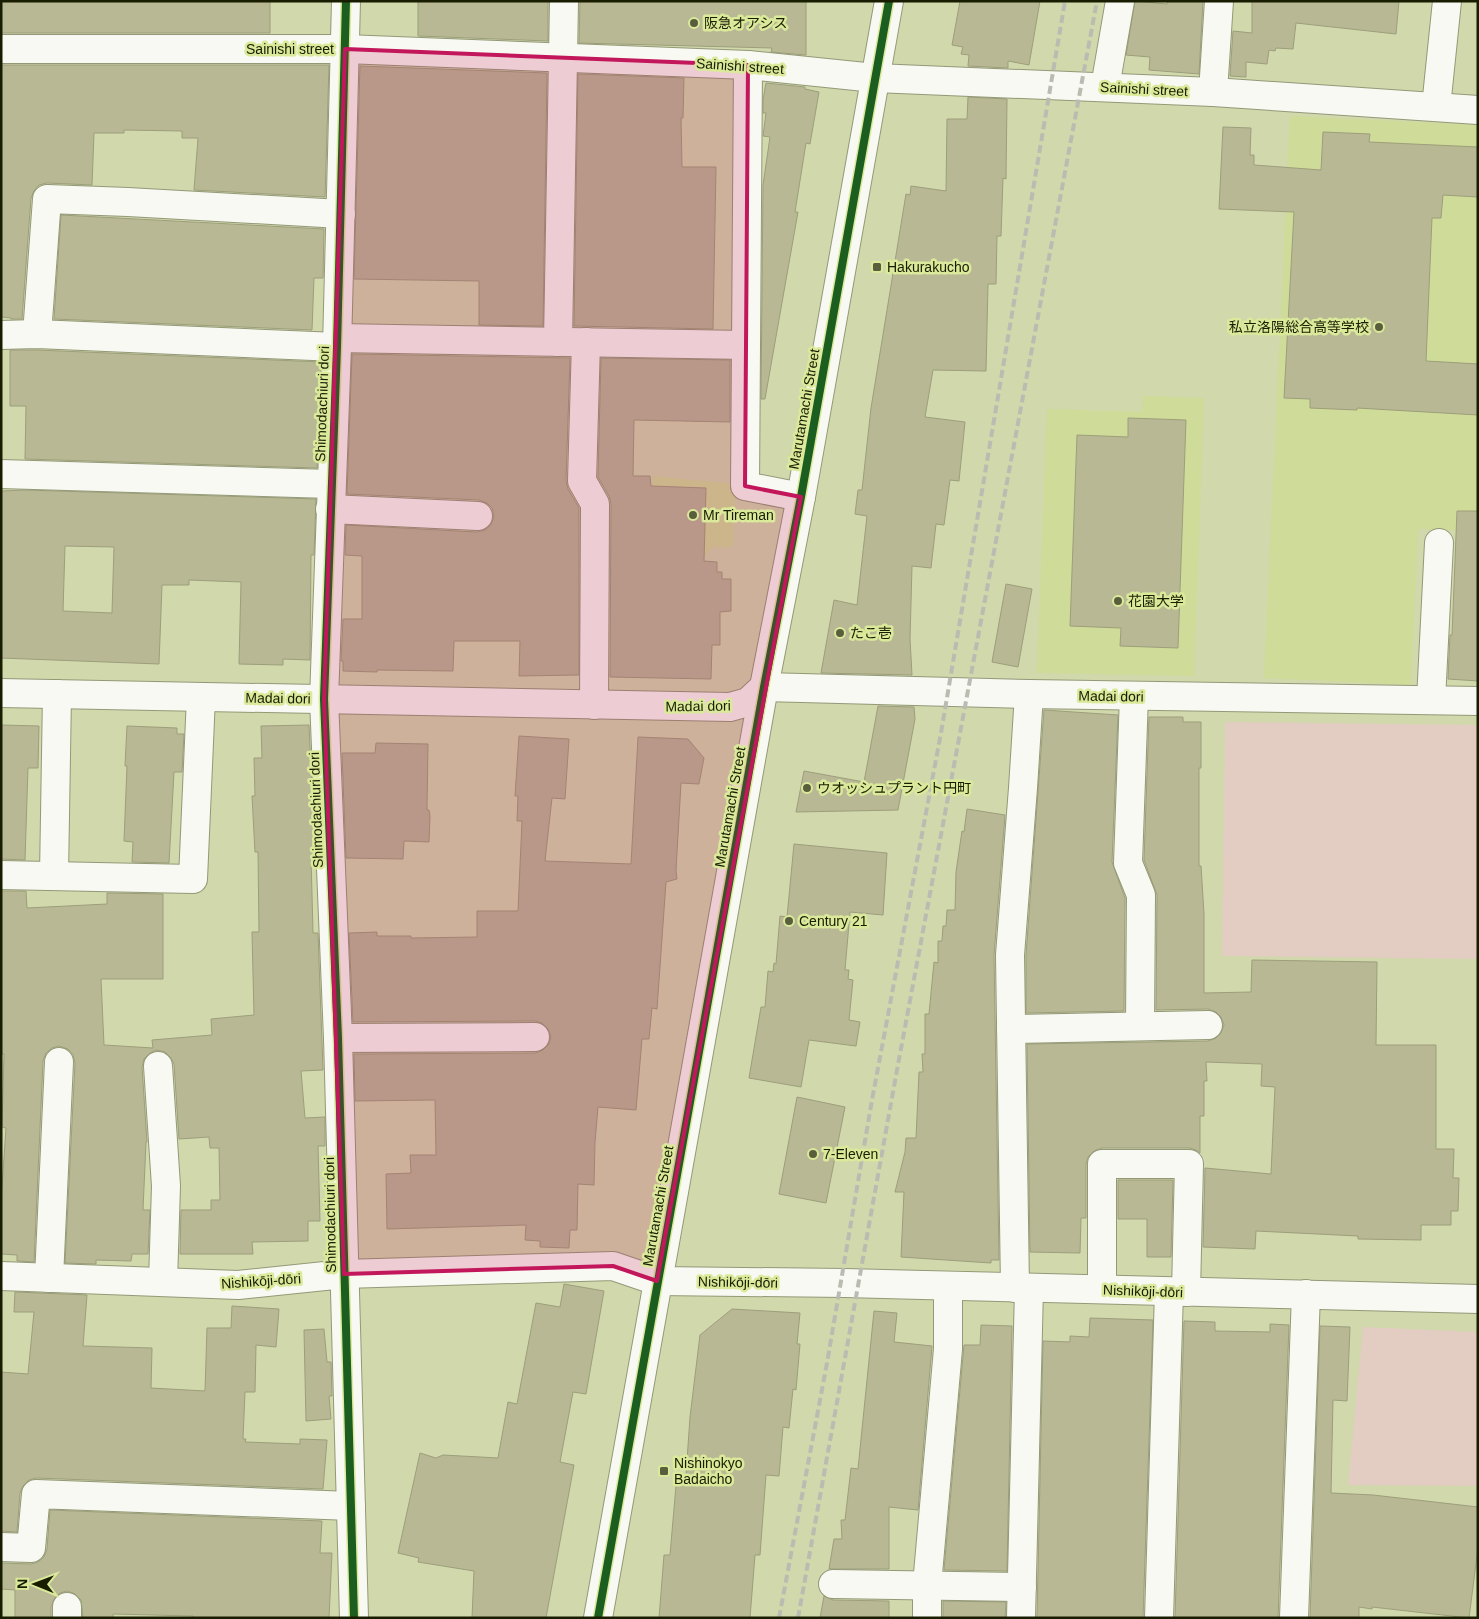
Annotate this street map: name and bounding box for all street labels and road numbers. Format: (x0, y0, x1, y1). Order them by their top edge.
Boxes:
street label: Sainishi street (246, 41, 334, 57)
street label: Sainishi street (696, 55, 785, 77)
street label: Sainishi street (1100, 79, 1188, 99)
street label: Shimodachiuri dori (312, 346, 332, 462)
street label: Marutamachi Street (786, 347, 823, 471)
street label: Madai dori (1078, 687, 1144, 705)
street label: Madai dori (245, 689, 311, 707)
street label: Madai dori (665, 697, 731, 715)
street label: Marutamachi Street (712, 745, 749, 869)
street label: Shimodachiuri dori (306, 752, 326, 868)
street label: Marutamachi Street (640, 1144, 677, 1268)
street label: Shimodachiuri dori (321, 1157, 339, 1273)
street label: Nishikōji-dōri (220, 1270, 302, 1292)
street label: Nishikōji-dōri (698, 1273, 778, 1291)
street label: Nishikōji-dōri (1103, 1282, 1183, 1300)

